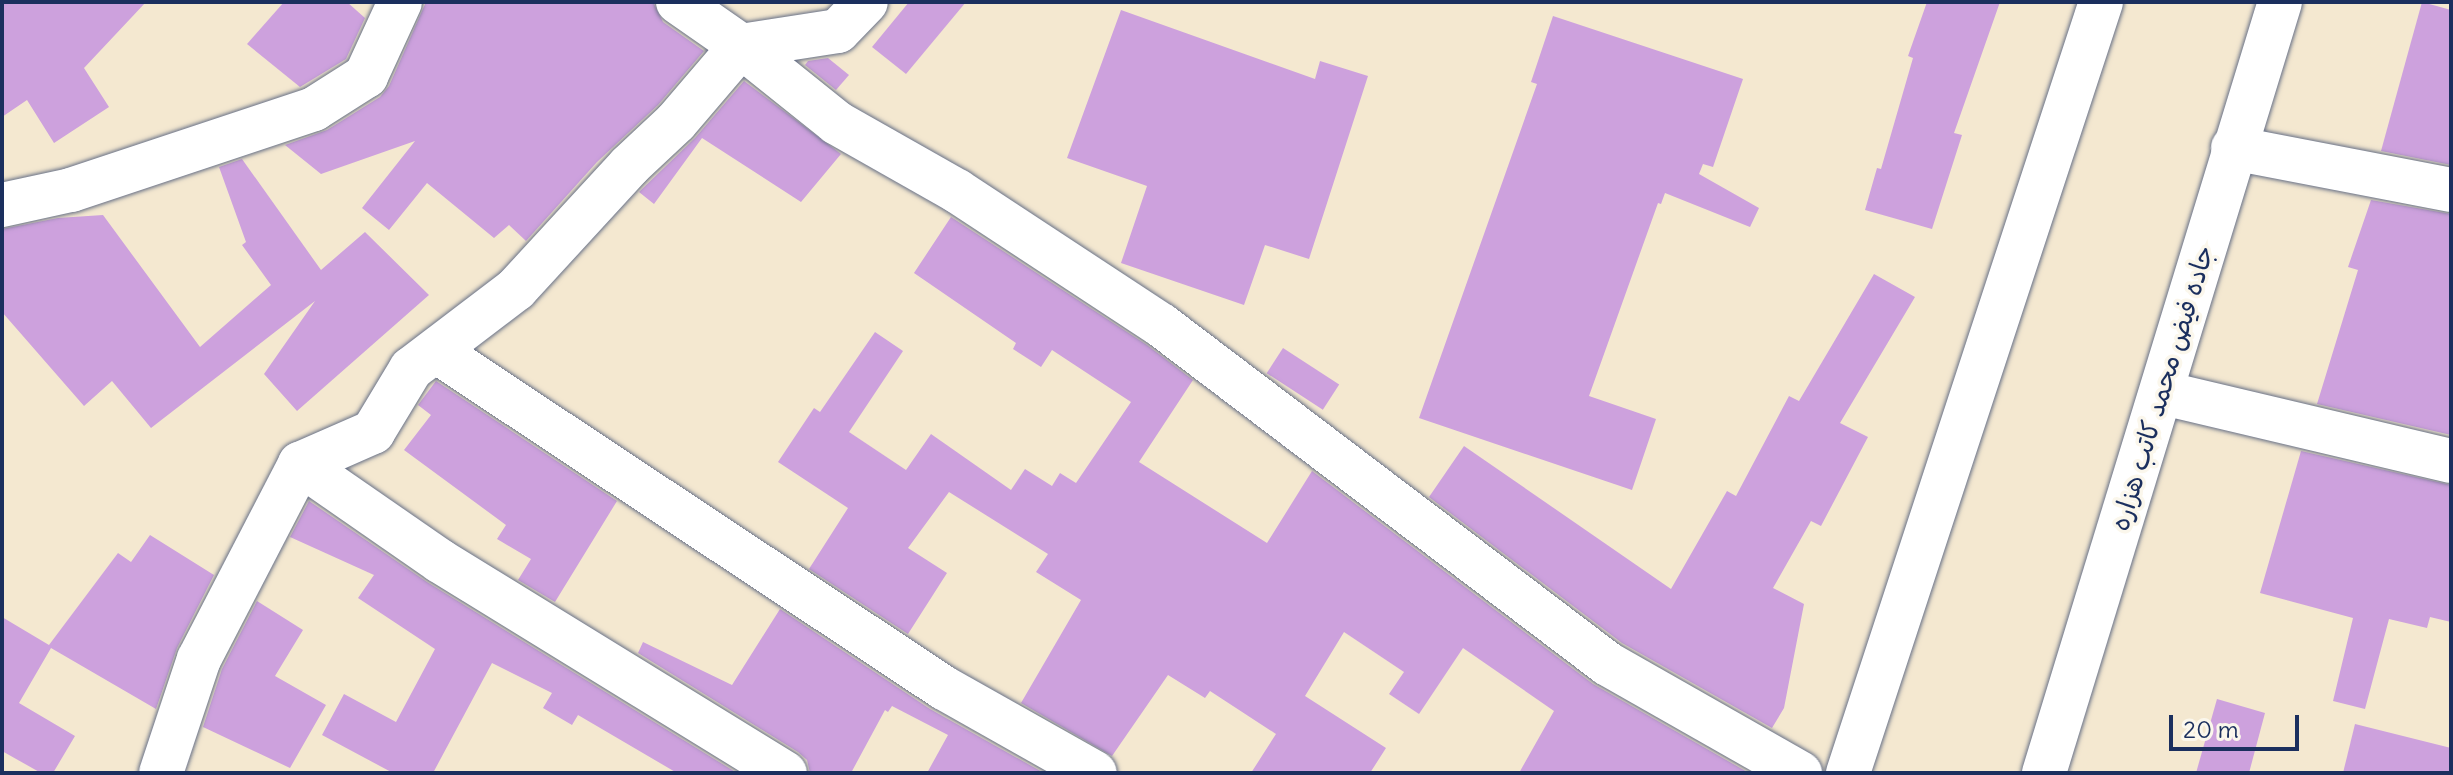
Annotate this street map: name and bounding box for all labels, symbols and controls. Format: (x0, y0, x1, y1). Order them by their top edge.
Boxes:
street label: جاده فیض محمد کاتب هزاره (2104, 242, 2220, 534)
scale bar (2173, 699, 2303, 749)
text: 20 m (2183, 714, 2239, 744)

